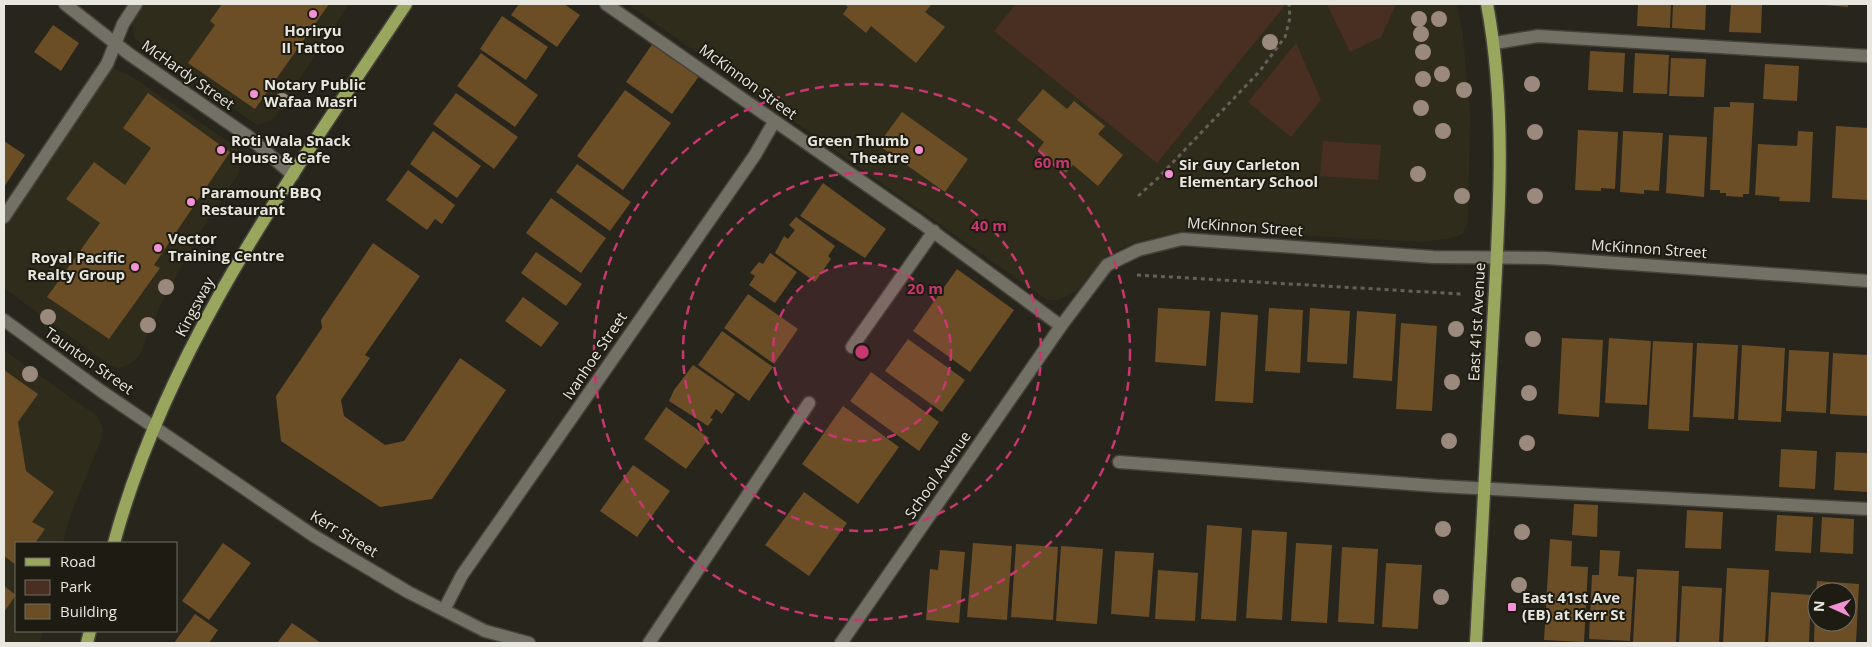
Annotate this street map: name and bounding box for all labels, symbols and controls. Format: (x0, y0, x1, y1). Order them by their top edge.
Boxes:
marker: Horiryu II Tattoo (307, 8, 319, 20)
place label: Horiryu II Tattoo (281, 20, 345, 57)
street label: McHardy Street (138, 35, 239, 114)
street label: McKinnon Street (696, 39, 801, 123)
place label: Notary Public Wafaa Masri (264, 74, 366, 111)
marker: Notary Public Wafaa Masri (248, 88, 260, 100)
place label: Roti Wala Snack House & Cafe (231, 130, 351, 167)
place label: Green Thumb Theatre (807, 130, 909, 167)
marker: Roti Wala Snack House & Cafe (215, 144, 227, 156)
marker: Green Thumb Theatre (913, 144, 925, 156)
text: 60 m (1034, 152, 1070, 172)
place label: Sir Guy Carleton Elementary School (1179, 154, 1318, 191)
marker: Sir Guy Carleton Elementary School (1163, 168, 1175, 180)
place label: Paramount BBQ Restaurant (201, 182, 322, 219)
marker: Paramount BBQ Restaurant (185, 196, 197, 208)
street label: McKinnon Street (1186, 212, 1304, 240)
text: 40 m (971, 215, 1007, 235)
place label: Vector Training Centre (168, 228, 284, 265)
street label: McKinnon Street (1590, 234, 1708, 262)
marker: Vector Training Centre (152, 242, 164, 254)
place label: Royal Pacific Realty Group (27, 247, 125, 284)
marker: Royal Pacific Realty Group (129, 261, 141, 273)
street label: East 41st Avenue (1463, 262, 1489, 382)
street label: Kingsway (170, 273, 218, 340)
text: 20 m (907, 278, 943, 298)
street label: Ivanhoe Street (557, 308, 631, 403)
street label: Taunton Street (41, 322, 138, 398)
centre of rings (853, 343, 871, 361)
street label: School Avenue (900, 427, 975, 522)
street label: Kerr Street (307, 505, 382, 561)
legend (15, 542, 178, 632)
text: Road (60, 551, 96, 571)
text: Park (60, 576, 91, 596)
north arrow (1807, 582, 1857, 632)
place label: East 41st Ave (EB) at Kerr St (1522, 587, 1626, 624)
text: N (1809, 600, 1828, 612)
text: Building (60, 601, 117, 621)
marker: East 41st Ave (EB) at Kerr St (1506, 601, 1518, 613)

